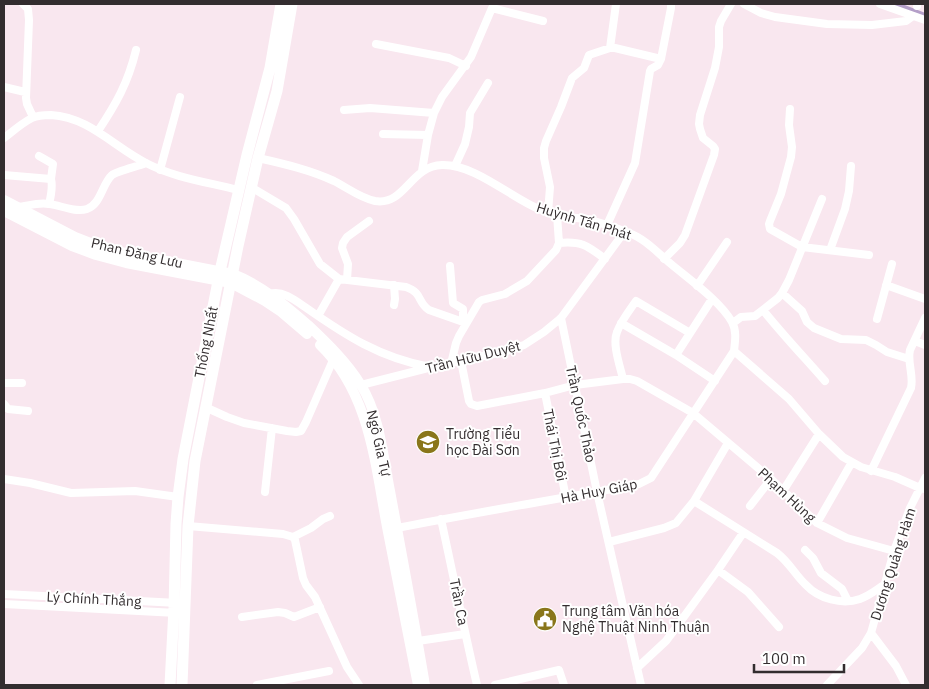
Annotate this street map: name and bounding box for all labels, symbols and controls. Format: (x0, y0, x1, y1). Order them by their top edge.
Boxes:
street label: Huỳnh Tấn Phát (534, 198, 634, 244)
street label: Phan Đăng Lưu (89, 234, 185, 272)
street label: Thống Nhất (190, 305, 222, 379)
street label: Trần Hữu Duyệt (424, 336, 522, 377)
street label: Trần Quốc Thảo (562, 364, 600, 464)
street label: Thái Thị Bôi (539, 407, 571, 483)
street label: Ngô Gia Tự (363, 408, 395, 478)
place label: Trường Tiểu học Đài Sơn (446, 425, 520, 459)
school or university icon: Trường Tiểu học Đài Sơn (415, 429, 441, 455)
street label: Phạm Hùng (754, 464, 820, 527)
street label: Hà Huy Giáp (559, 475, 639, 507)
street label: Dương Quảng Hàm (866, 505, 920, 623)
street label: Trần Ca (446, 577, 472, 627)
street label: Lý Chính Thắng (46, 588, 142, 611)
place label: Trung tâm Văn hóa Nghệ Thuật Ninh Thuận (562, 602, 710, 636)
public building icon: Trung tâm Văn hóa Nghệ Thuật Ninh Thuận (532, 606, 558, 632)
scale bar (754, 642, 844, 674)
text: 100 m (762, 649, 806, 668)

